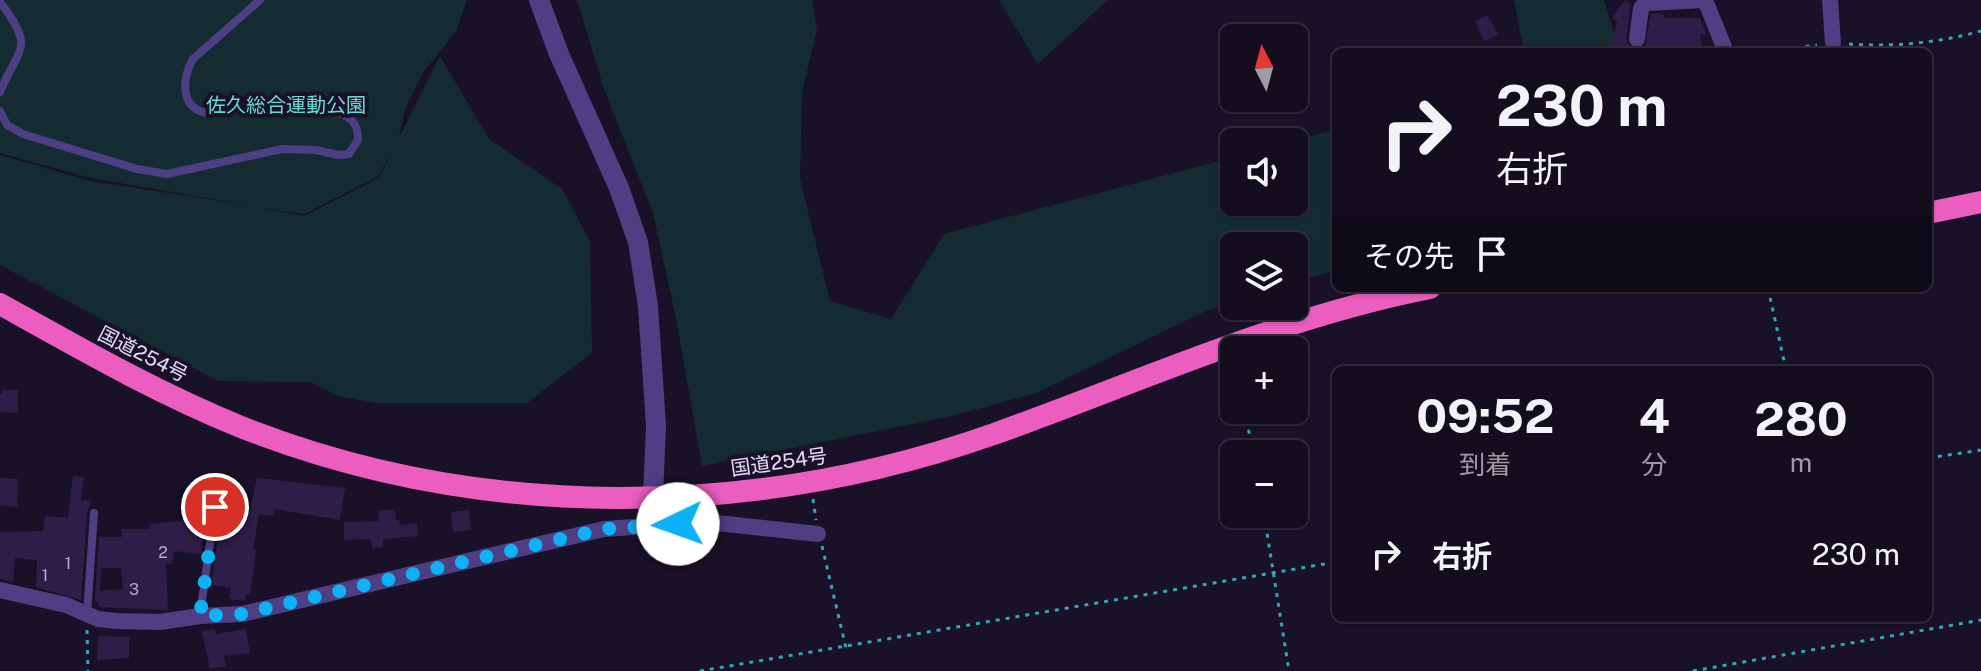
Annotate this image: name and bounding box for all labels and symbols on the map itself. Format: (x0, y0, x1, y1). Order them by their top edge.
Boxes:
north arrow (1220, 24, 1308, 112)
park label: 佐久総合運動公園 (206, 93, 366, 117)
street label: 国道254号 (94, 321, 192, 387)
street label: 国道254号 (729, 443, 829, 481)
pin (181, 473, 249, 541)
position arrow (636, 482, 720, 566)
house number: 2 (158, 543, 168, 562)
house number: 1 (65, 554, 71, 573)
house number: 1 (42, 566, 48, 585)
house number: 3 (129, 580, 139, 599)

